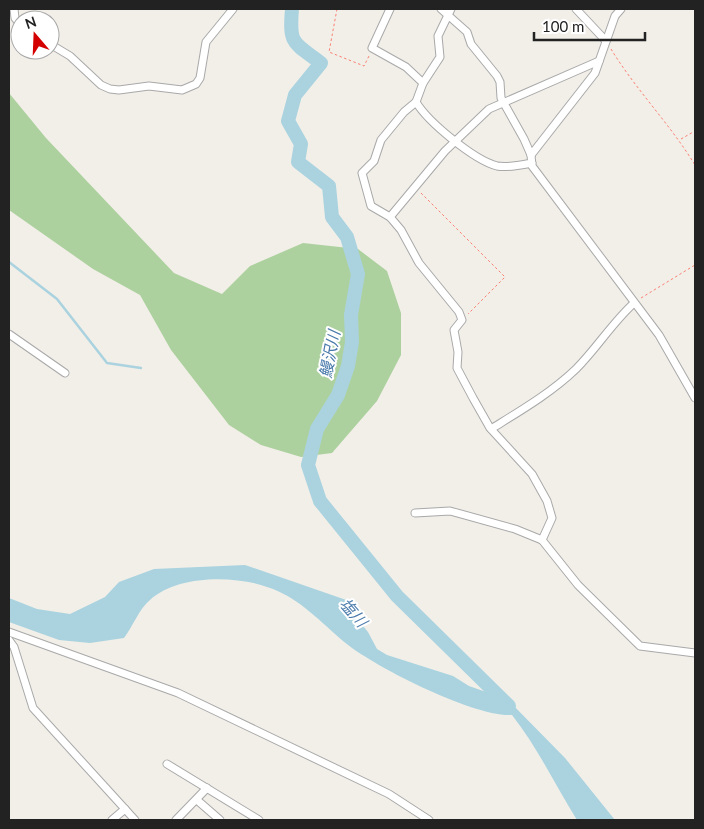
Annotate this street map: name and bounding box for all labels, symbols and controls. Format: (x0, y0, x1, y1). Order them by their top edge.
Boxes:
north arrow (10, 10, 60, 60)
scale bar (534, 10, 645, 42)
text: N (23, 12, 38, 32)
text: 100 m (542, 17, 584, 35)
water label: 鰻沢川 (315, 327, 343, 379)
water label: 塩川 (336, 594, 373, 632)

